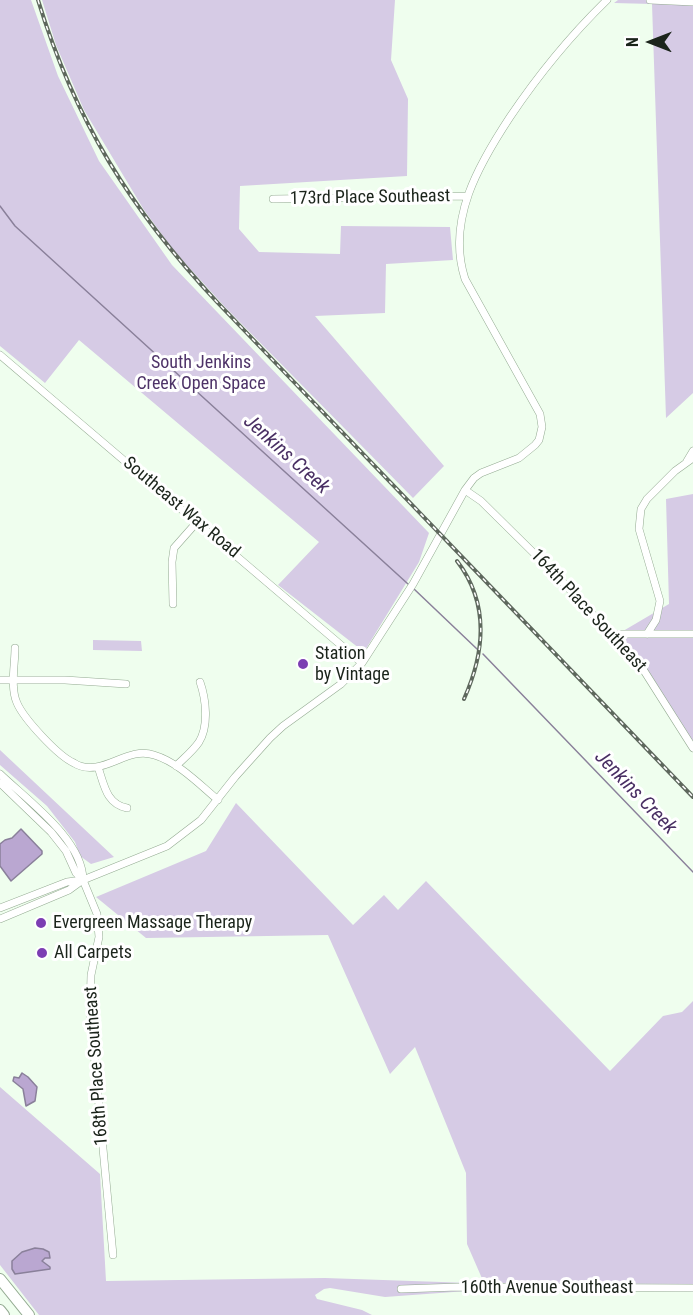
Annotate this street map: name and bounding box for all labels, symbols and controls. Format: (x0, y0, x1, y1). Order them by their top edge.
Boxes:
north arrow (621, 12, 681, 72)
text: N (623, 37, 642, 47)
street label: 173rd Place Southeast (290, 186, 450, 210)
park label: South Jenkins Creek Open Space (136, 352, 266, 394)
water label: Jenkins Creek (238, 410, 334, 500)
street label: Southeast Wax Road (118, 453, 244, 563)
street label: 164th Place Southeast (526, 545, 650, 677)
place label: Station by Vintage (315, 643, 390, 686)
marker: Station by Vintage (296, 657, 310, 671)
water label: Jenkins Creek (589, 746, 681, 840)
place label: Evergreen Massage Therapy (53, 912, 252, 934)
marker: Evergreen Massage Therapy (34, 916, 48, 930)
place label: All Carpets (54, 942, 132, 964)
marker: All Carpets (35, 946, 49, 960)
street label: 168th Place Southeast (81, 985, 113, 1147)
street label: 160th Avenue Southeast (461, 1277, 633, 1299)

